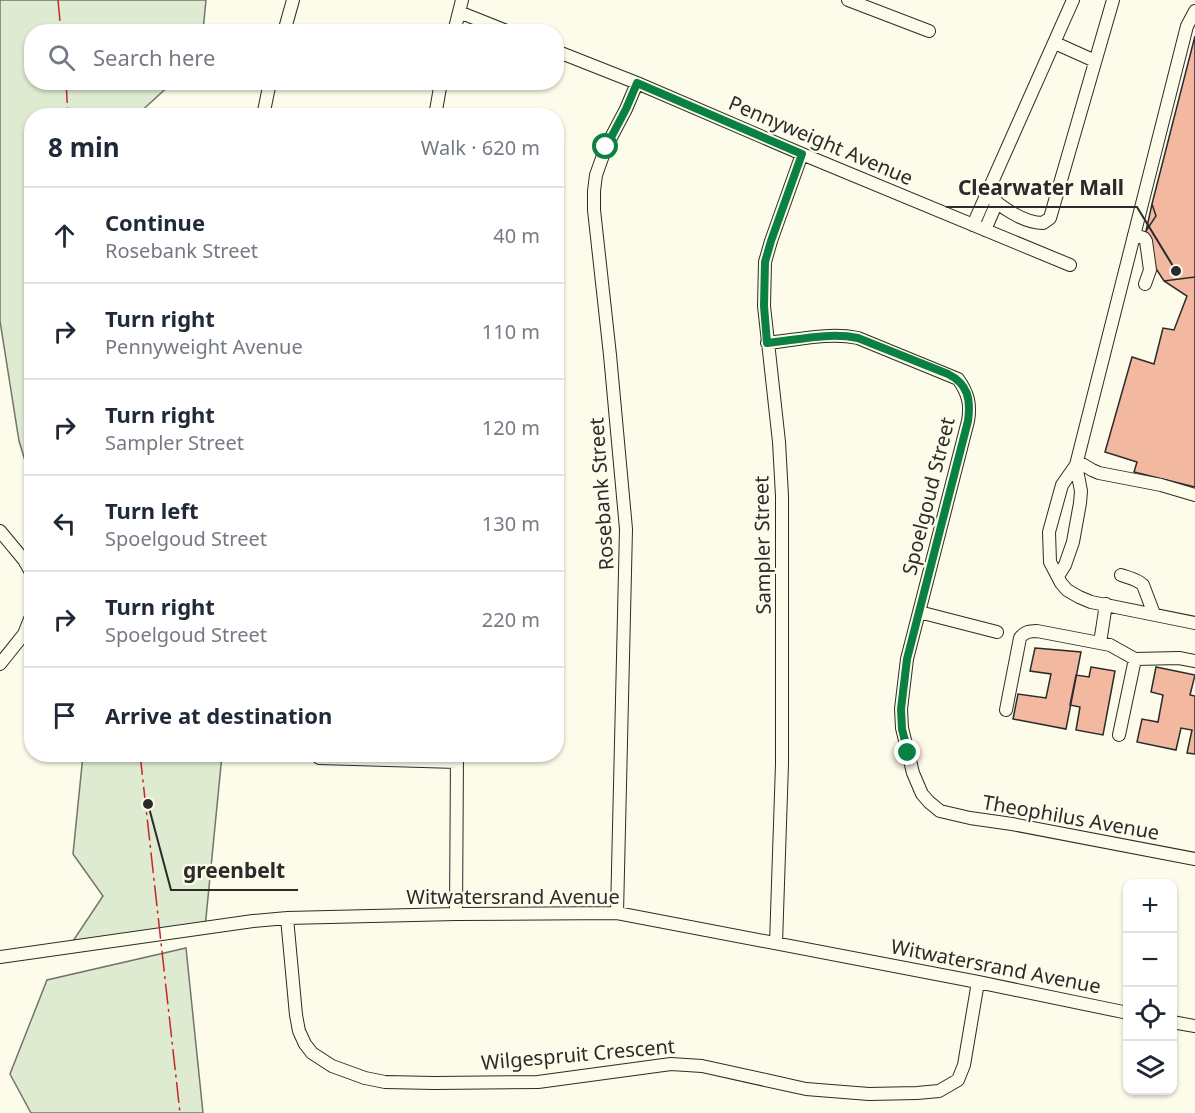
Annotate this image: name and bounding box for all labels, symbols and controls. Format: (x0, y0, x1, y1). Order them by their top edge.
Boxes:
search box (24, 24, 564, 90)
icon: search (45, 41, 78, 74)
text: Search here (93, 42, 215, 72)
street label: Pennyweight Avenue (725, 89, 917, 191)
text: 8 min (48, 129, 120, 165)
route start (592, 133, 618, 159)
text: Walk · 620 m (421, 134, 540, 161)
callout: Clearwater Mall (946, 168, 1137, 207)
text: Clearwater Mall (958, 173, 1124, 201)
text: Continue (105, 207, 205, 237)
icon: ahead (48, 219, 81, 252)
text: 40 m (493, 222, 540, 249)
text: Rosebank Street (105, 237, 258, 264)
text: Turn right (105, 303, 215, 333)
icon: right (48, 315, 81, 348)
text: 110 m (482, 318, 540, 345)
text: Pennyweight Avenue (105, 333, 303, 360)
text: Turn right (105, 399, 215, 429)
icon: right (48, 411, 81, 444)
text: 120 m (482, 414, 540, 441)
street label: Spoelgoud Street (895, 414, 961, 578)
street label: Rosebank Street (582, 417, 620, 571)
text: Sampler Street (105, 429, 244, 456)
street label: Sampler Street (747, 475, 777, 615)
text: Turn left (105, 495, 199, 525)
icon: left (48, 507, 81, 540)
text: 130 m (482, 510, 540, 537)
text: Spoelgoud Street (105, 525, 267, 552)
text: Turn right (105, 591, 215, 621)
icon: right (48, 603, 81, 636)
text: 220 m (482, 606, 540, 633)
text: Spoelgoud Street (105, 621, 267, 648)
icon: arrive (48, 699, 81, 732)
text: Arrive at destination (105, 700, 332, 730)
route end (894, 739, 920, 765)
street label: Theophilus Avenue (980, 788, 1162, 846)
callout: greenbelt (171, 851, 298, 890)
text: greenbelt (183, 856, 285, 884)
map controls (1123, 879, 1177, 1095)
button: + (1123, 879, 1177, 933)
street label: Witwatersrand Avenue (406, 883, 620, 910)
street label: Witwatersrand Avenue (889, 932, 1103, 1000)
button: − (1123, 933, 1177, 987)
button: locate (1123, 987, 1177, 1041)
street label: Wilgespruit Crescent (480, 1032, 676, 1076)
button: layers (1123, 1041, 1177, 1095)

